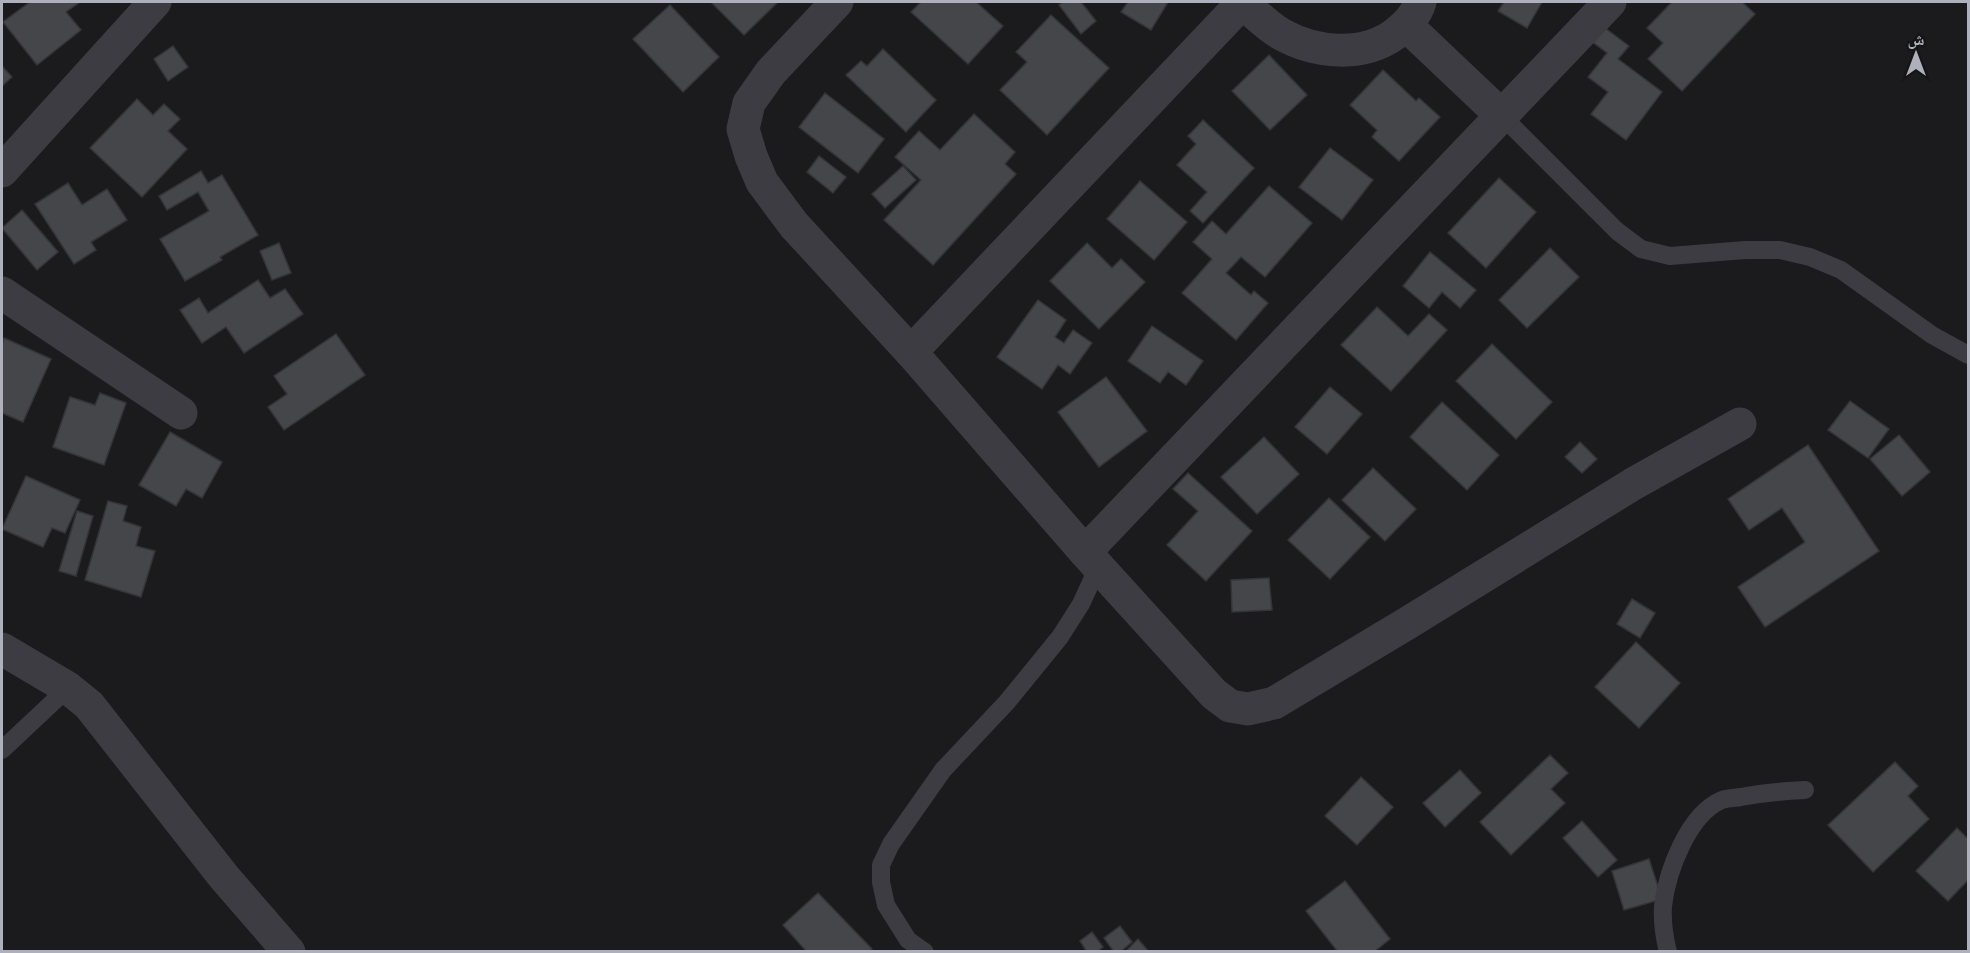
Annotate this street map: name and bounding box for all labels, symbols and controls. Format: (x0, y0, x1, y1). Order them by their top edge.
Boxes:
north arrow (1886, 24, 1946, 84)
text: ش (1908, 30, 1925, 49)

